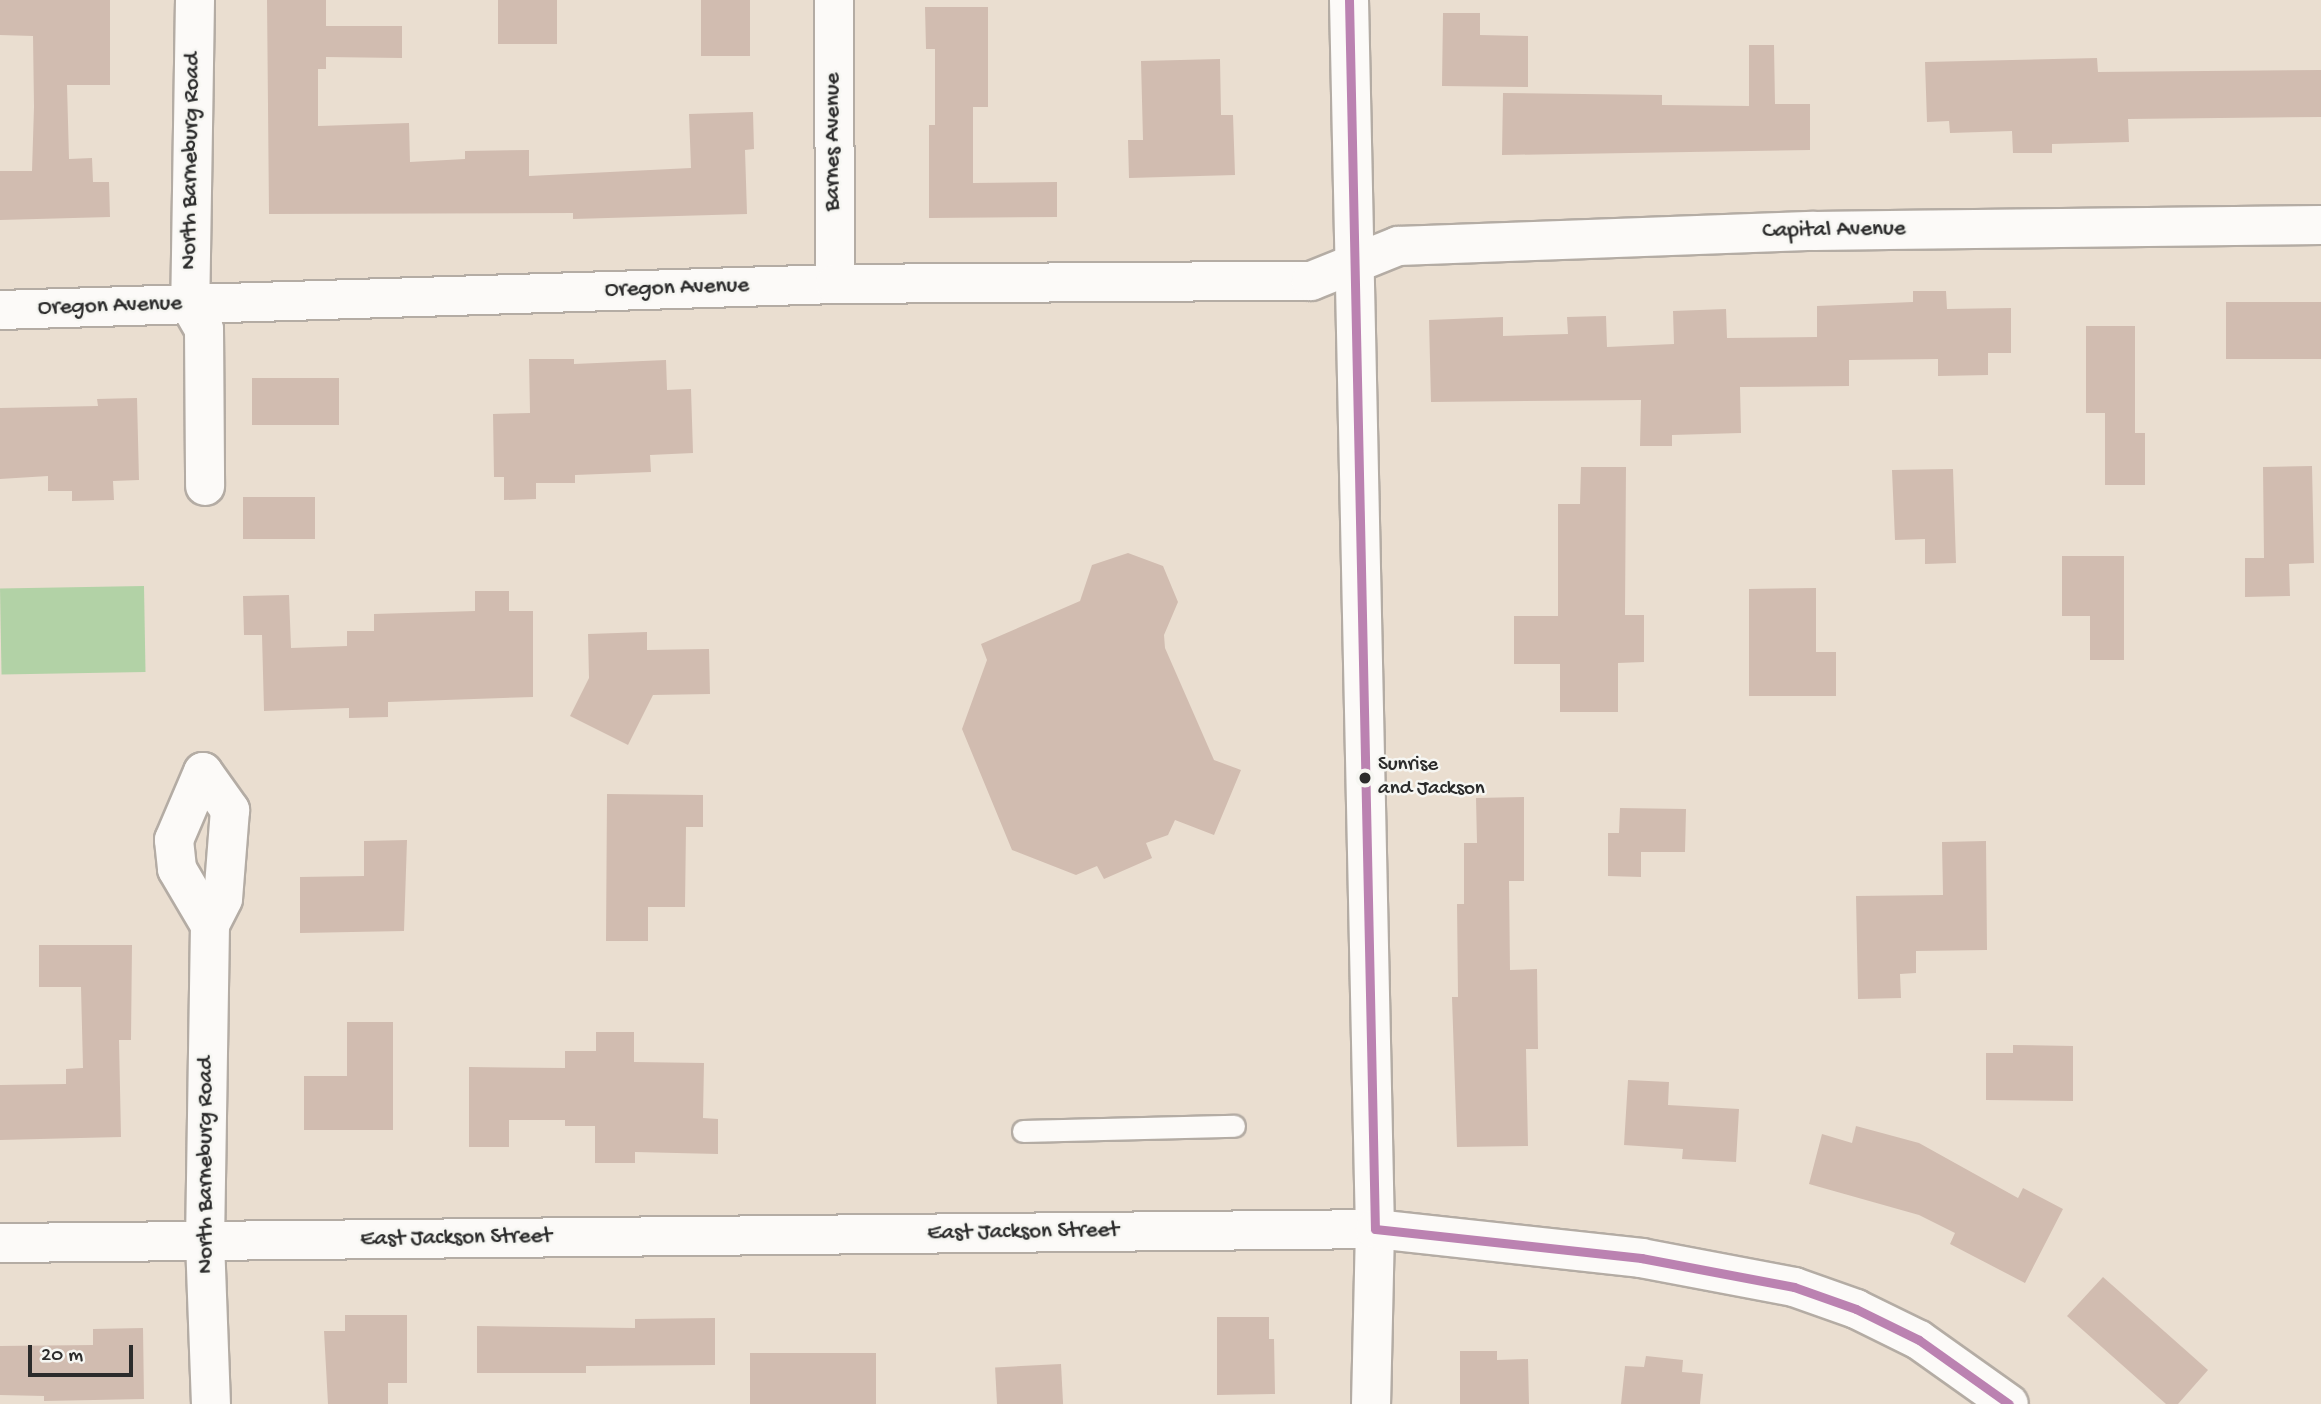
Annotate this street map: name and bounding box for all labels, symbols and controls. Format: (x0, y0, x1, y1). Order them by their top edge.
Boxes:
street label: North Barneburg Road (176, 52, 208, 270)
street label: Barnes Avenue (820, 73, 848, 211)
street label: Capital Avenue (1762, 216, 1906, 246)
street label: Oregon Avenue (604, 273, 750, 305)
street label: Oregon Avenue (37, 291, 183, 323)
place label: Sunrise and Jackson (1378, 753, 1485, 803)
marker: Sunrise and Jackson (1358, 771, 1372, 785)
street label: North Barneburg Road (193, 1056, 221, 1274)
street label: East Jackson Street (927, 1218, 1119, 1248)
street label: East Jackson Street (360, 1224, 552, 1254)
scale bar (32, 1330, 136, 1374)
text: 20 m (41, 1344, 83, 1369)

